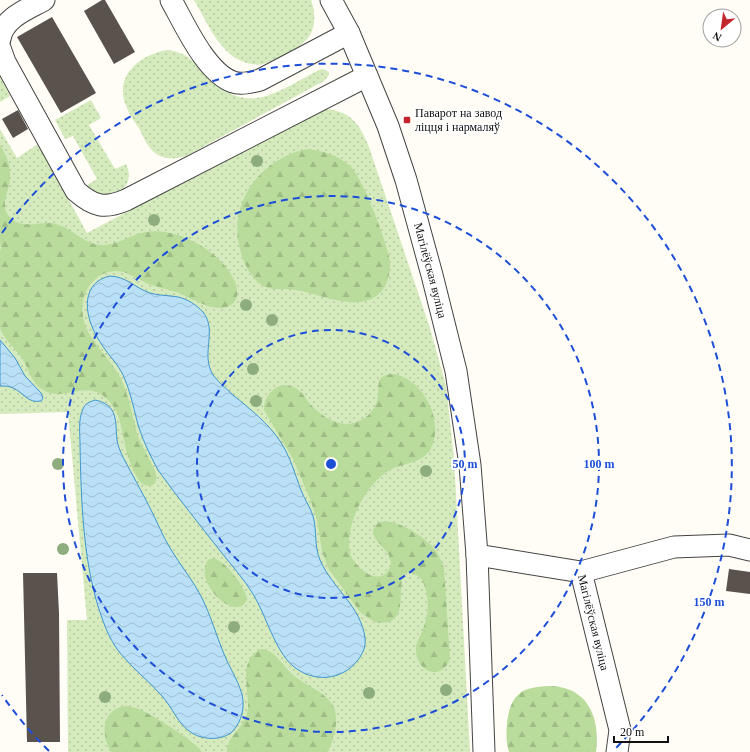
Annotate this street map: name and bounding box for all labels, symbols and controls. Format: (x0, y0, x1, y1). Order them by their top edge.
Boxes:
north arrow (702, 8, 742, 48)
text: N (711, 30, 724, 44)
place label: Паварот на завод ліцця і нармаляў (415, 106, 502, 134)
marker: Паварот на завод ліцця і нармаляў (402, 115, 412, 125)
street label: Магілёўская вуліца (411, 221, 450, 320)
centre of rings (324, 457, 338, 471)
text: 50 m (453, 457, 478, 471)
text: 100 m (584, 457, 615, 471)
street label: Магілёўская вуліца (575, 573, 612, 673)
text: 150 m (694, 595, 725, 609)
scale bar (614, 718, 668, 744)
text: 20 m (620, 725, 645, 739)

